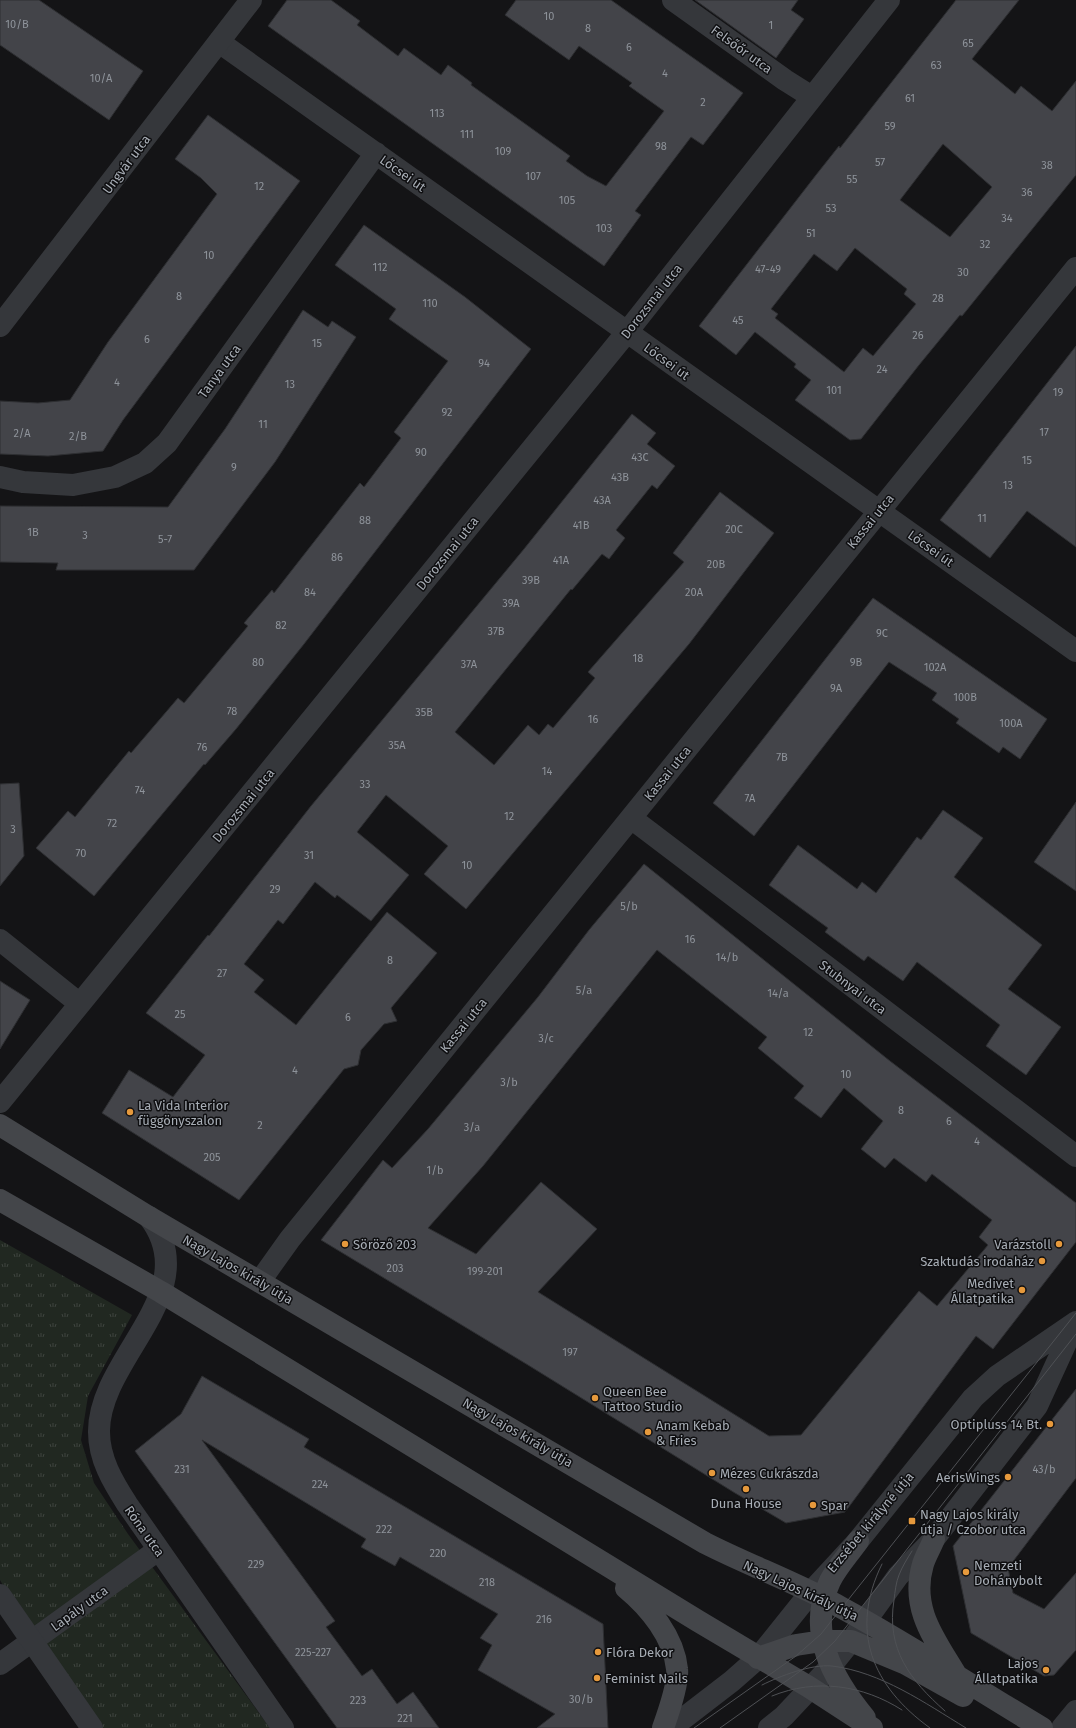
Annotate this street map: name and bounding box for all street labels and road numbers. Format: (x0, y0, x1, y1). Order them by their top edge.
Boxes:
street label: Felsőőr utca (708, 22, 775, 77)
street label: Ungvár utca (99, 132, 153, 197)
street label: Lőcsei út (377, 152, 429, 195)
street label: Dorozsmai utca (618, 261, 685, 342)
street label: Lőcsei út (641, 340, 693, 383)
street label: Tanya utca (195, 342, 244, 401)
street label: Kassai utca (844, 491, 897, 552)
street label: Dorozsmai utca (413, 514, 482, 593)
street label: Lőcsei út (905, 527, 957, 570)
street label: Kassai utca (641, 743, 694, 804)
street label: Dorozsmai utca (209, 766, 278, 845)
street label: Stubnyai utca (816, 957, 889, 1018)
street label: Kassai utca (437, 995, 490, 1056)
street label: Nagy Lajos király útja (180, 1232, 296, 1307)
street label: Nagy Lajos király útja (460, 1395, 576, 1470)
street label: Erzsébet királyné útja (824, 1469, 917, 1576)
street label: Róna utca (122, 1503, 168, 1560)
street label: Nagy Lajos király útja (741, 1557, 861, 1624)
street label: Lapály utca (48, 1583, 111, 1634)

